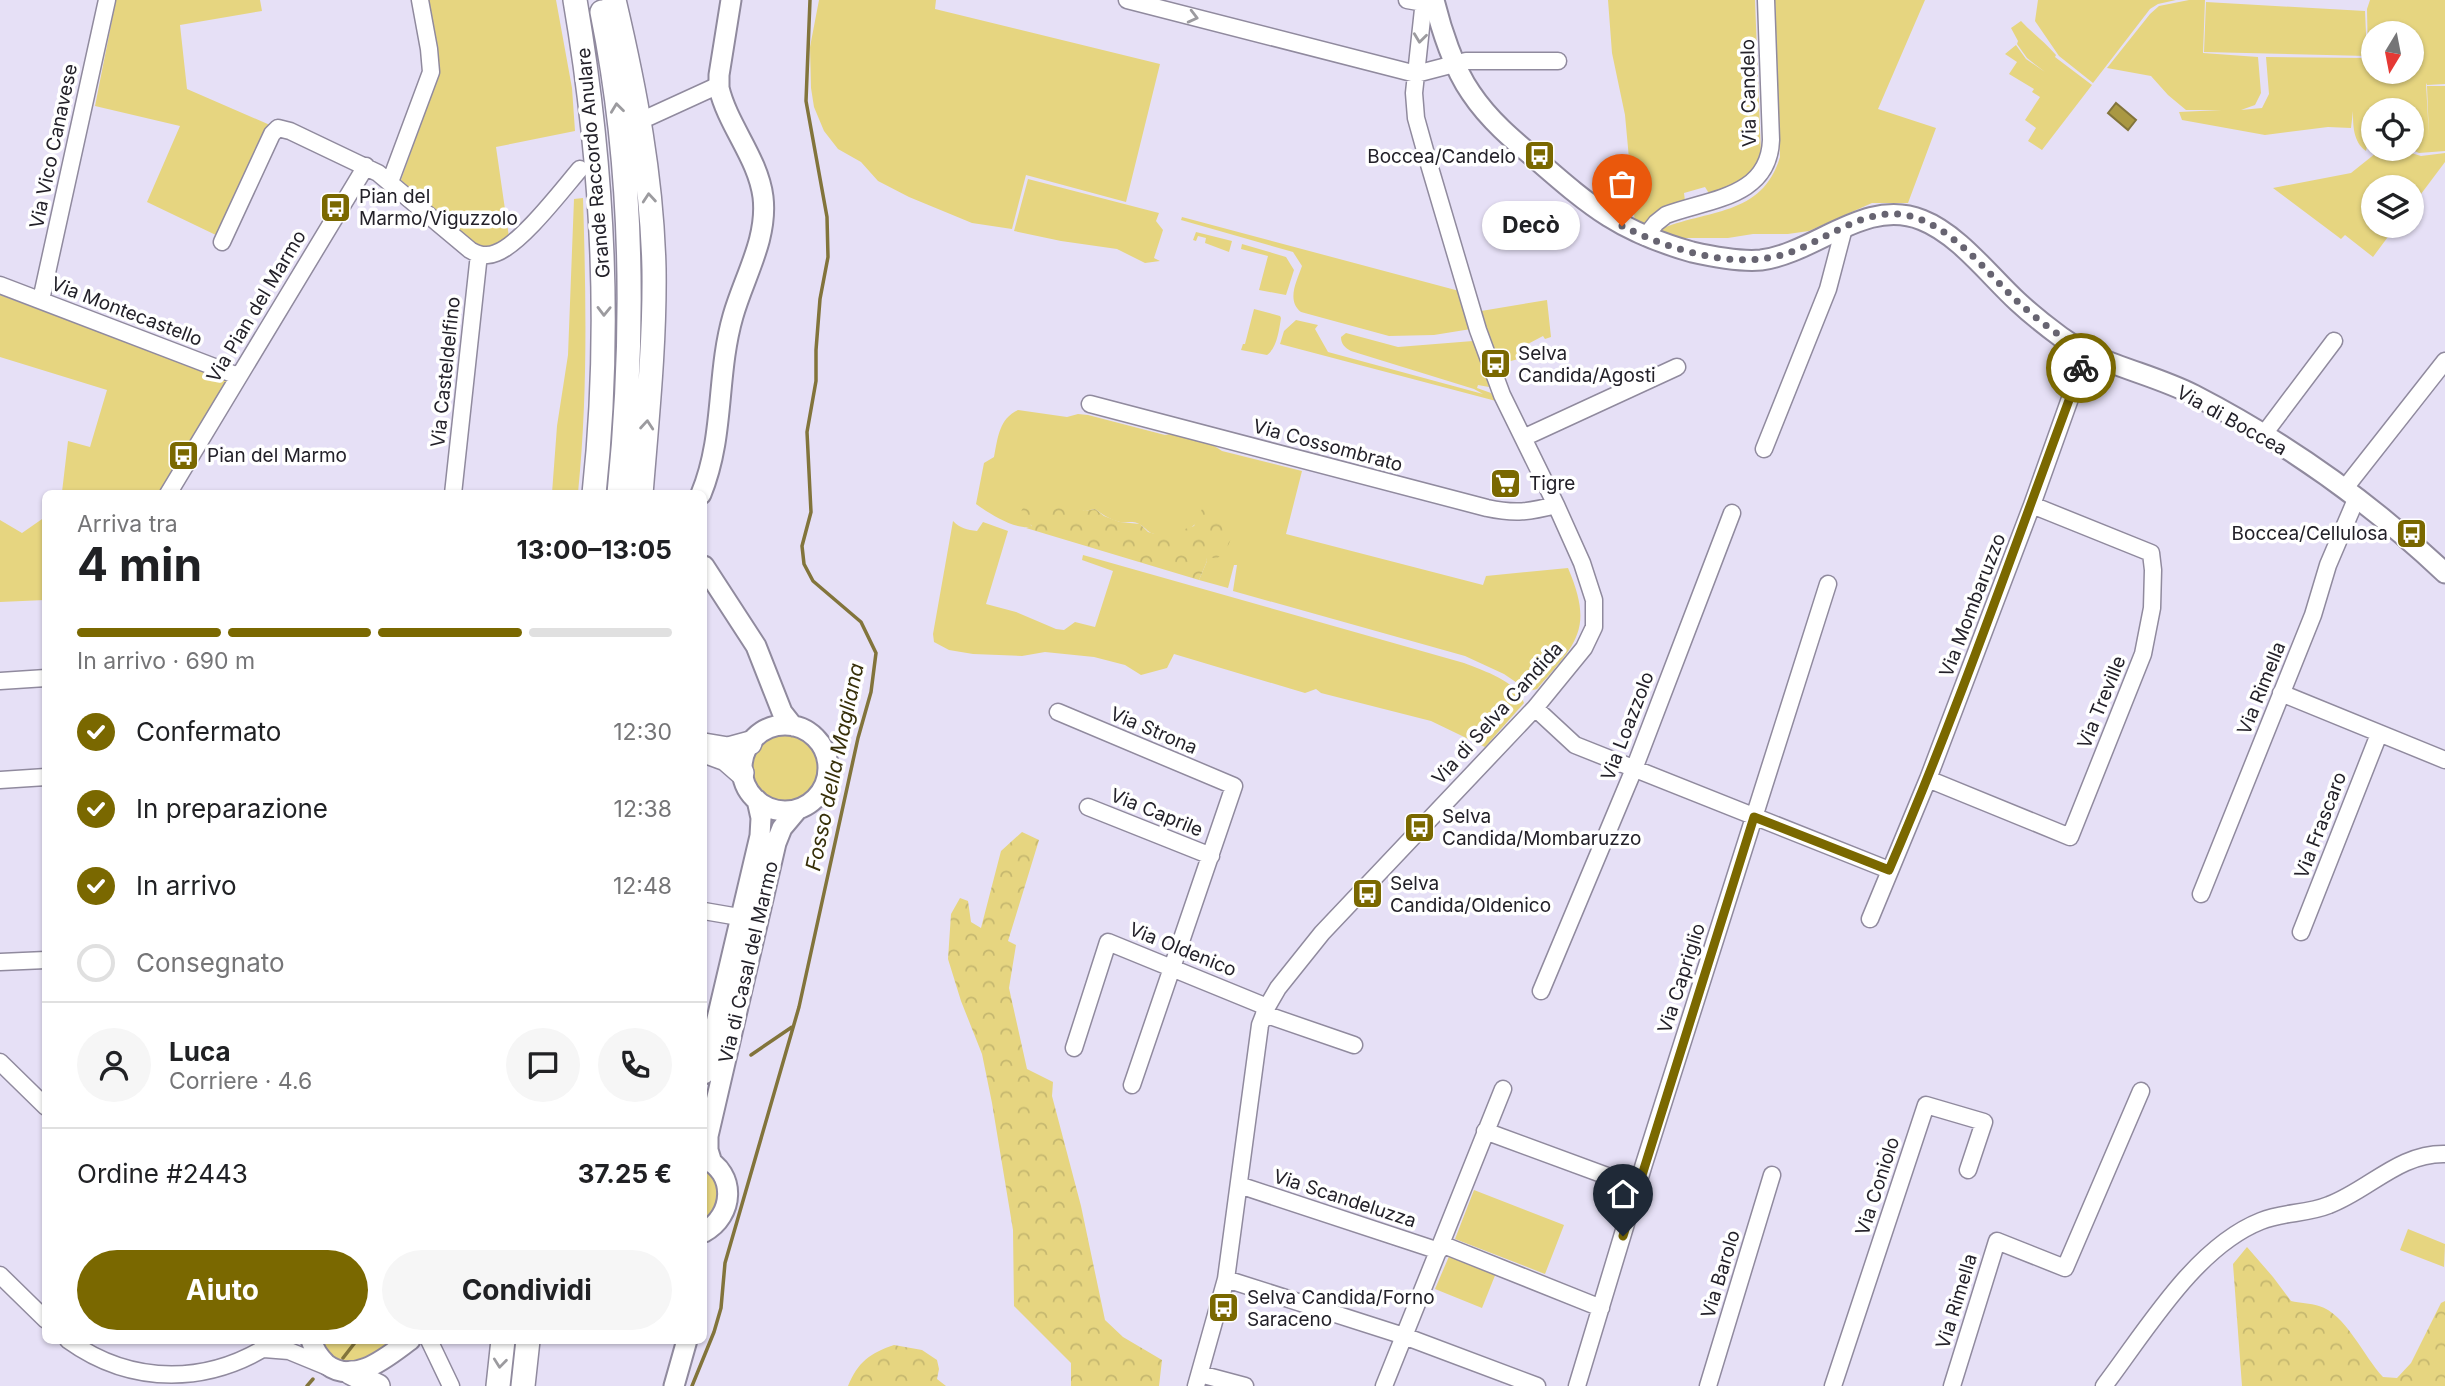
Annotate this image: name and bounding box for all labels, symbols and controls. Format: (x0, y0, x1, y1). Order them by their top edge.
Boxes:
one-way arrow (1187, 9, 1199, 23)
north arrow (2361, 21, 2424, 84)
map controls (2361, 21, 2424, 238)
one-way arrow (1413, 32, 1428, 44)
street label: Via Candelo (1736, 39, 1761, 147)
street label: Grande Raccordo Anulare (572, 47, 615, 279)
street label: Via Vico Canavese (25, 62, 82, 231)
button: locate (2361, 98, 2424, 161)
one-way arrow (609, 102, 624, 113)
bus stop icon: Boccea/Candelo (1522, 139, 1556, 173)
place label: Boccea/Candelo (1367, 145, 1516, 168)
pin (1592, 154, 1652, 226)
icon: bag (1603, 165, 1641, 203)
button: layers (2361, 175, 2424, 238)
place label: Pian del Marmo/Viguzzolo (359, 185, 518, 230)
bus stop icon: Pian del Marmo/Viguzzolo (319, 190, 353, 224)
one-way arrow (642, 193, 657, 204)
callout: Decò (1482, 202, 1580, 250)
text: Decò (1502, 211, 1560, 239)
street label: Via Pian del Marmo (202, 226, 311, 387)
street label: Via Montecastello (48, 272, 206, 351)
street label: Via Casteldelfino (426, 295, 465, 449)
one-way arrow (596, 307, 612, 317)
courier (2046, 333, 2116, 403)
place label: Selva Candida/Agosti (1518, 342, 1656, 387)
bus stop icon: Selva Candida/Agosti (1478, 347, 1512, 381)
icon: bike (2062, 349, 2100, 387)
street label: Via di Boccea (2172, 381, 2291, 460)
street label: Via Cossombrato (1251, 414, 1405, 477)
one-way arrow (639, 420, 654, 431)
bus stop icon: Pian del Marmo (167, 438, 201, 472)
place label: Pian del Marmo (207, 444, 347, 467)
supermarket icon: Tigre (1489, 466, 1523, 500)
place label: Tigre (1529, 472, 1575, 495)
text: Arriva tra (77, 510, 178, 538)
bus stop icon: Boccea/Cellulosa (2394, 516, 2428, 550)
place label: Boccea/Cellulosa (2232, 522, 2388, 545)
street label: Via Mombaruzzo (1935, 530, 2010, 680)
text: 13:00–13:05 (516, 534, 672, 565)
text: 4 min (77, 536, 202, 592)
street label: Via di Selva Candida (1427, 637, 1568, 789)
street label: Via Rimella (2232, 638, 2291, 738)
text: In arrivo · 690 m (77, 647, 255, 675)
street label: Via Treville (2072, 652, 2130, 752)
water label: Fosso della Magliana (800, 661, 869, 873)
street label: Via Loazzolo (1596, 668, 1659, 784)
street label: Via Strona (1107, 702, 1201, 759)
icon: check (77, 713, 115, 751)
text: Confermato (136, 716, 281, 747)
text: 12:30 (613, 718, 672, 746)
street label: Via Frascaro (2290, 769, 2351, 882)
street label: Via Caprile (1107, 784, 1206, 841)
icon: check (77, 790, 115, 828)
text: In preparazione (136, 793, 328, 824)
text: 12:38 (614, 795, 672, 823)
place label: Selva Candida/Mombaruzzo (1442, 805, 1641, 850)
bus stop icon: Selva Candida/Mombaruzzo (1402, 810, 1436, 844)
street label: Via di Casal del Marmo (714, 859, 783, 1065)
icon: check (77, 867, 115, 905)
text: In arrivo (136, 870, 237, 901)
text: 12:48 (613, 872, 672, 900)
place label: Selva Candida/Oldenico (1390, 872, 1551, 917)
bus stop icon: Selva Candida/Oldenico (1350, 877, 1384, 911)
street label: Via Oldenico (1126, 918, 1240, 981)
street label: Via Capriglio (1653, 920, 1710, 1036)
text: Consegnato (136, 947, 285, 978)
button: person (77, 1028, 151, 1102)
button: chat (506, 1028, 580, 1102)
button: phone (598, 1028, 672, 1102)
text: Luca (169, 1036, 231, 1067)
text: Corriere · 4.6 (169, 1067, 312, 1095)
street label: Via Coniolo (1851, 1134, 1904, 1238)
text: Ordine #2443 (77, 1158, 248, 1189)
text: 37.25 € (578, 1158, 672, 1189)
pin (1593, 1164, 1653, 1236)
street label: Via Scandeluzza (1270, 1165, 1419, 1232)
icon: home (1604, 1175, 1642, 1213)
street label: Via Barolo (1696, 1227, 1745, 1321)
button: Aiuto (77, 1250, 368, 1330)
button: Condividi (382, 1250, 672, 1330)
street label: Via Rimella (1931, 1251, 1982, 1351)
place label: Selva Candida/Forno Saraceno (1247, 1286, 1435, 1331)
bus stop icon: Selva Candida/Forno Saraceno (1207, 1291, 1241, 1325)
one-way arrow (493, 1357, 508, 1369)

